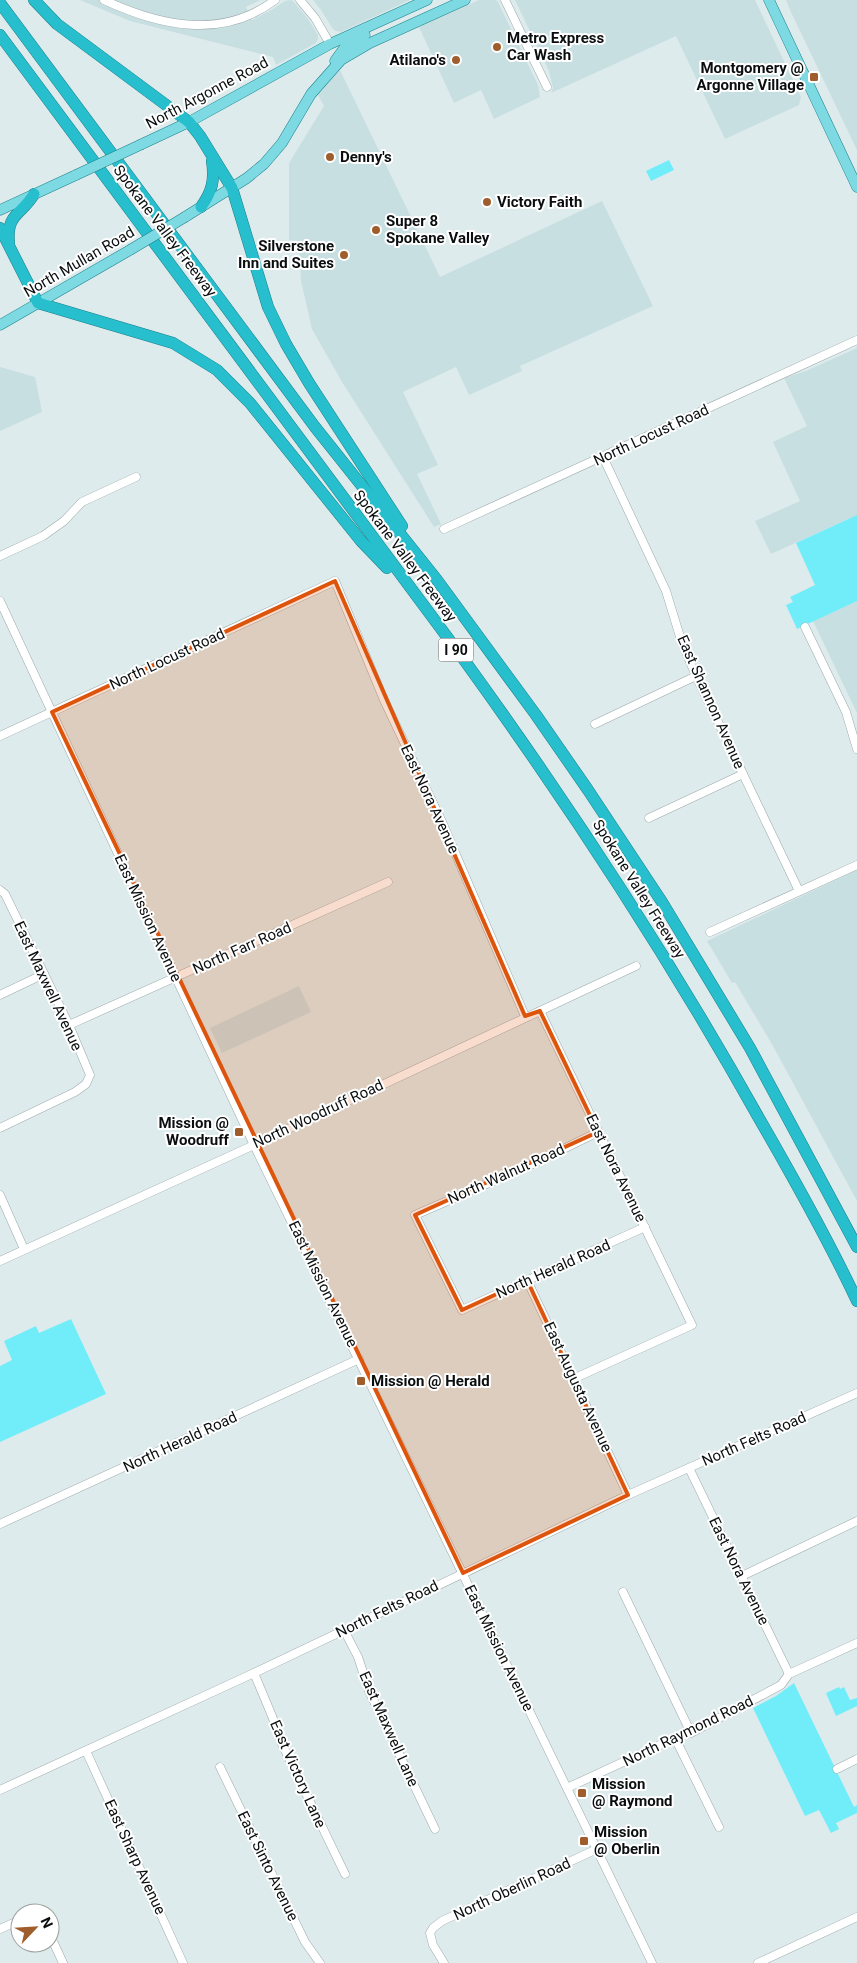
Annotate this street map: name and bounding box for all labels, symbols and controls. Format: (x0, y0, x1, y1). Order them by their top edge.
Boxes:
place label: Metro Express Car Wash (507, 29, 604, 64)
marker: Metro Express Car Wash (491, 41, 503, 53)
place label: Atilano's (389, 51, 446, 69)
street label: North Argonne Road (143, 53, 271, 133)
marker: Atilano's (450, 54, 462, 66)
place label: Montgomery @ Argonne Village (696, 59, 804, 94)
marker: Montgomery @ Argonne Village (808, 71, 820, 83)
place label: Denny's (340, 148, 392, 166)
marker: Denny's (324, 151, 336, 163)
street label: Spokane Valley Freeway (110, 162, 220, 300)
place label: Victory Faith (497, 193, 582, 211)
marker: Victory Faith (481, 196, 493, 208)
place label: Super 8 Spokane Valley (386, 212, 490, 247)
street label: North Mullan Road (20, 223, 138, 301)
marker: Super 8 Spokane Valley (370, 224, 382, 236)
place label: Silverstone Inn and Suites (238, 237, 334, 272)
marker: Silverstone Inn and Suites (338, 249, 350, 261)
street label: North Locust Road (590, 400, 712, 470)
street label: Spokane Valley Freeway (350, 487, 460, 625)
street label: North Locust Road (106, 624, 228, 694)
street label: East Shannon Avenue (673, 632, 749, 772)
road number: I 90 (438, 638, 474, 662)
street label: East Nora Avenue (397, 742, 463, 856)
street label: Spokane Valley Freeway (589, 816, 689, 962)
street label: East Mission Avenue (111, 851, 185, 985)
street label: East Maxwell Avenue (10, 918, 86, 1054)
street label: North Farr Road (190, 918, 294, 978)
street label: North Woodruff Road (250, 1076, 386, 1152)
street label: East Nora Avenue (582, 1111, 650, 1225)
place label: Mission @ Woodruff (158, 1114, 230, 1149)
marker: Mission @ Woodruff (233, 1126, 245, 1138)
street label: North Walnut Road (445, 1140, 567, 1208)
street label: East Mission Avenue (285, 1218, 361, 1350)
street label: North Herald Road (493, 1236, 613, 1302)
street label: East Augusta Avenue (540, 1319, 616, 1455)
place label: Mission @ Herald (371, 1372, 490, 1390)
marker: Mission @ Herald (355, 1375, 367, 1387)
street label: North Herald Road (120, 1408, 240, 1476)
street label: North Felts Road (699, 1408, 809, 1470)
street label: East Nora Avenue (705, 1514, 773, 1628)
street label: North Felts Road (333, 1576, 441, 1642)
street label: East Mission Avenue (461, 1582, 537, 1714)
street label: East Maxwell Lane (355, 1668, 423, 1790)
street label: North Raymond Road (620, 1692, 756, 1770)
street label: East Victory Lane (266, 1717, 330, 1831)
place label: Mission @ Raymond (592, 1775, 673, 1810)
marker: Mission @ Raymond (576, 1787, 588, 1799)
street label: East Sharp Avenue (100, 1797, 170, 1917)
street label: East Sinto Avenue (234, 1808, 302, 1924)
place label: Mission @ Oberlin (594, 1823, 660, 1858)
marker: Mission @ Oberlin (578, 1835, 590, 1847)
street label: North Oberlin Road (451, 1854, 573, 1924)
north arrow (10, 1903, 60, 1953)
text: N (37, 1915, 56, 1930)

